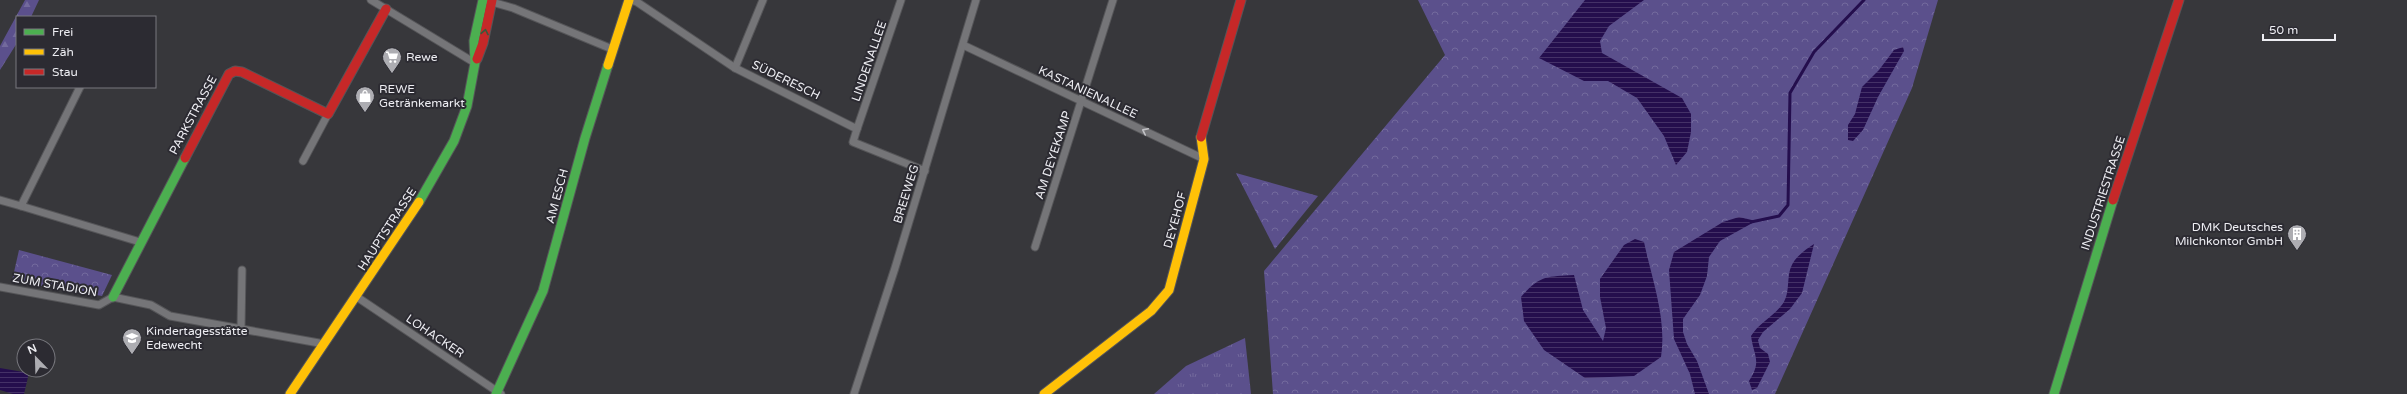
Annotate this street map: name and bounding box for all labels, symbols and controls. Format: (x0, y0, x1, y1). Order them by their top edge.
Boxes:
legend (16, 16, 156, 88)
scale bar (2263, 16, 2335, 42)
street label: LINDENALLEE (849, 19, 889, 103)
text: 50 m (2269, 23, 2298, 37)
text: Frei (52, 25, 73, 39)
one-way arrow (481, 29, 489, 35)
text: Zäh (52, 45, 74, 59)
supermarket icon: Rewe (381, 46, 403, 74)
place label: Rewe (406, 50, 438, 64)
street label: SÜDERESCH (750, 57, 822, 103)
street label: KASTANIENALLEE (1036, 63, 1140, 121)
text: Stau (52, 65, 78, 79)
street label: PARKSTRASSE (166, 73, 220, 157)
place label: REWE Getränkemarkt (379, 82, 465, 110)
shop icon: REWE Getränkemarkt (354, 85, 376, 113)
street label: AM DEYEKAMP (1032, 109, 1074, 201)
one-way arrow (1142, 128, 1150, 136)
street label: INDUSTRIESTRASSE (2078, 134, 2128, 252)
street label: BREEWEG (890, 163, 922, 225)
street label: AM ESCH (543, 167, 571, 225)
street label: HAUPTSTRASSE (355, 184, 419, 273)
street label: DEYEHOF (1161, 190, 1189, 250)
place label: DMK Deutsches Milchkontor GmbH (2175, 220, 2283, 248)
building icon: DMK Deutsches Milchkontor GmbH (2286, 223, 2308, 251)
street label: ZUM STADION (12, 271, 98, 299)
street label: LOHACKER (403, 311, 467, 361)
place label: Kindertagesstätte Edewecht (146, 324, 248, 352)
school or university icon: Kindertagesstätte Edewecht (121, 327, 143, 355)
north arrow (16, 338, 56, 378)
text: N (26, 342, 39, 357)

